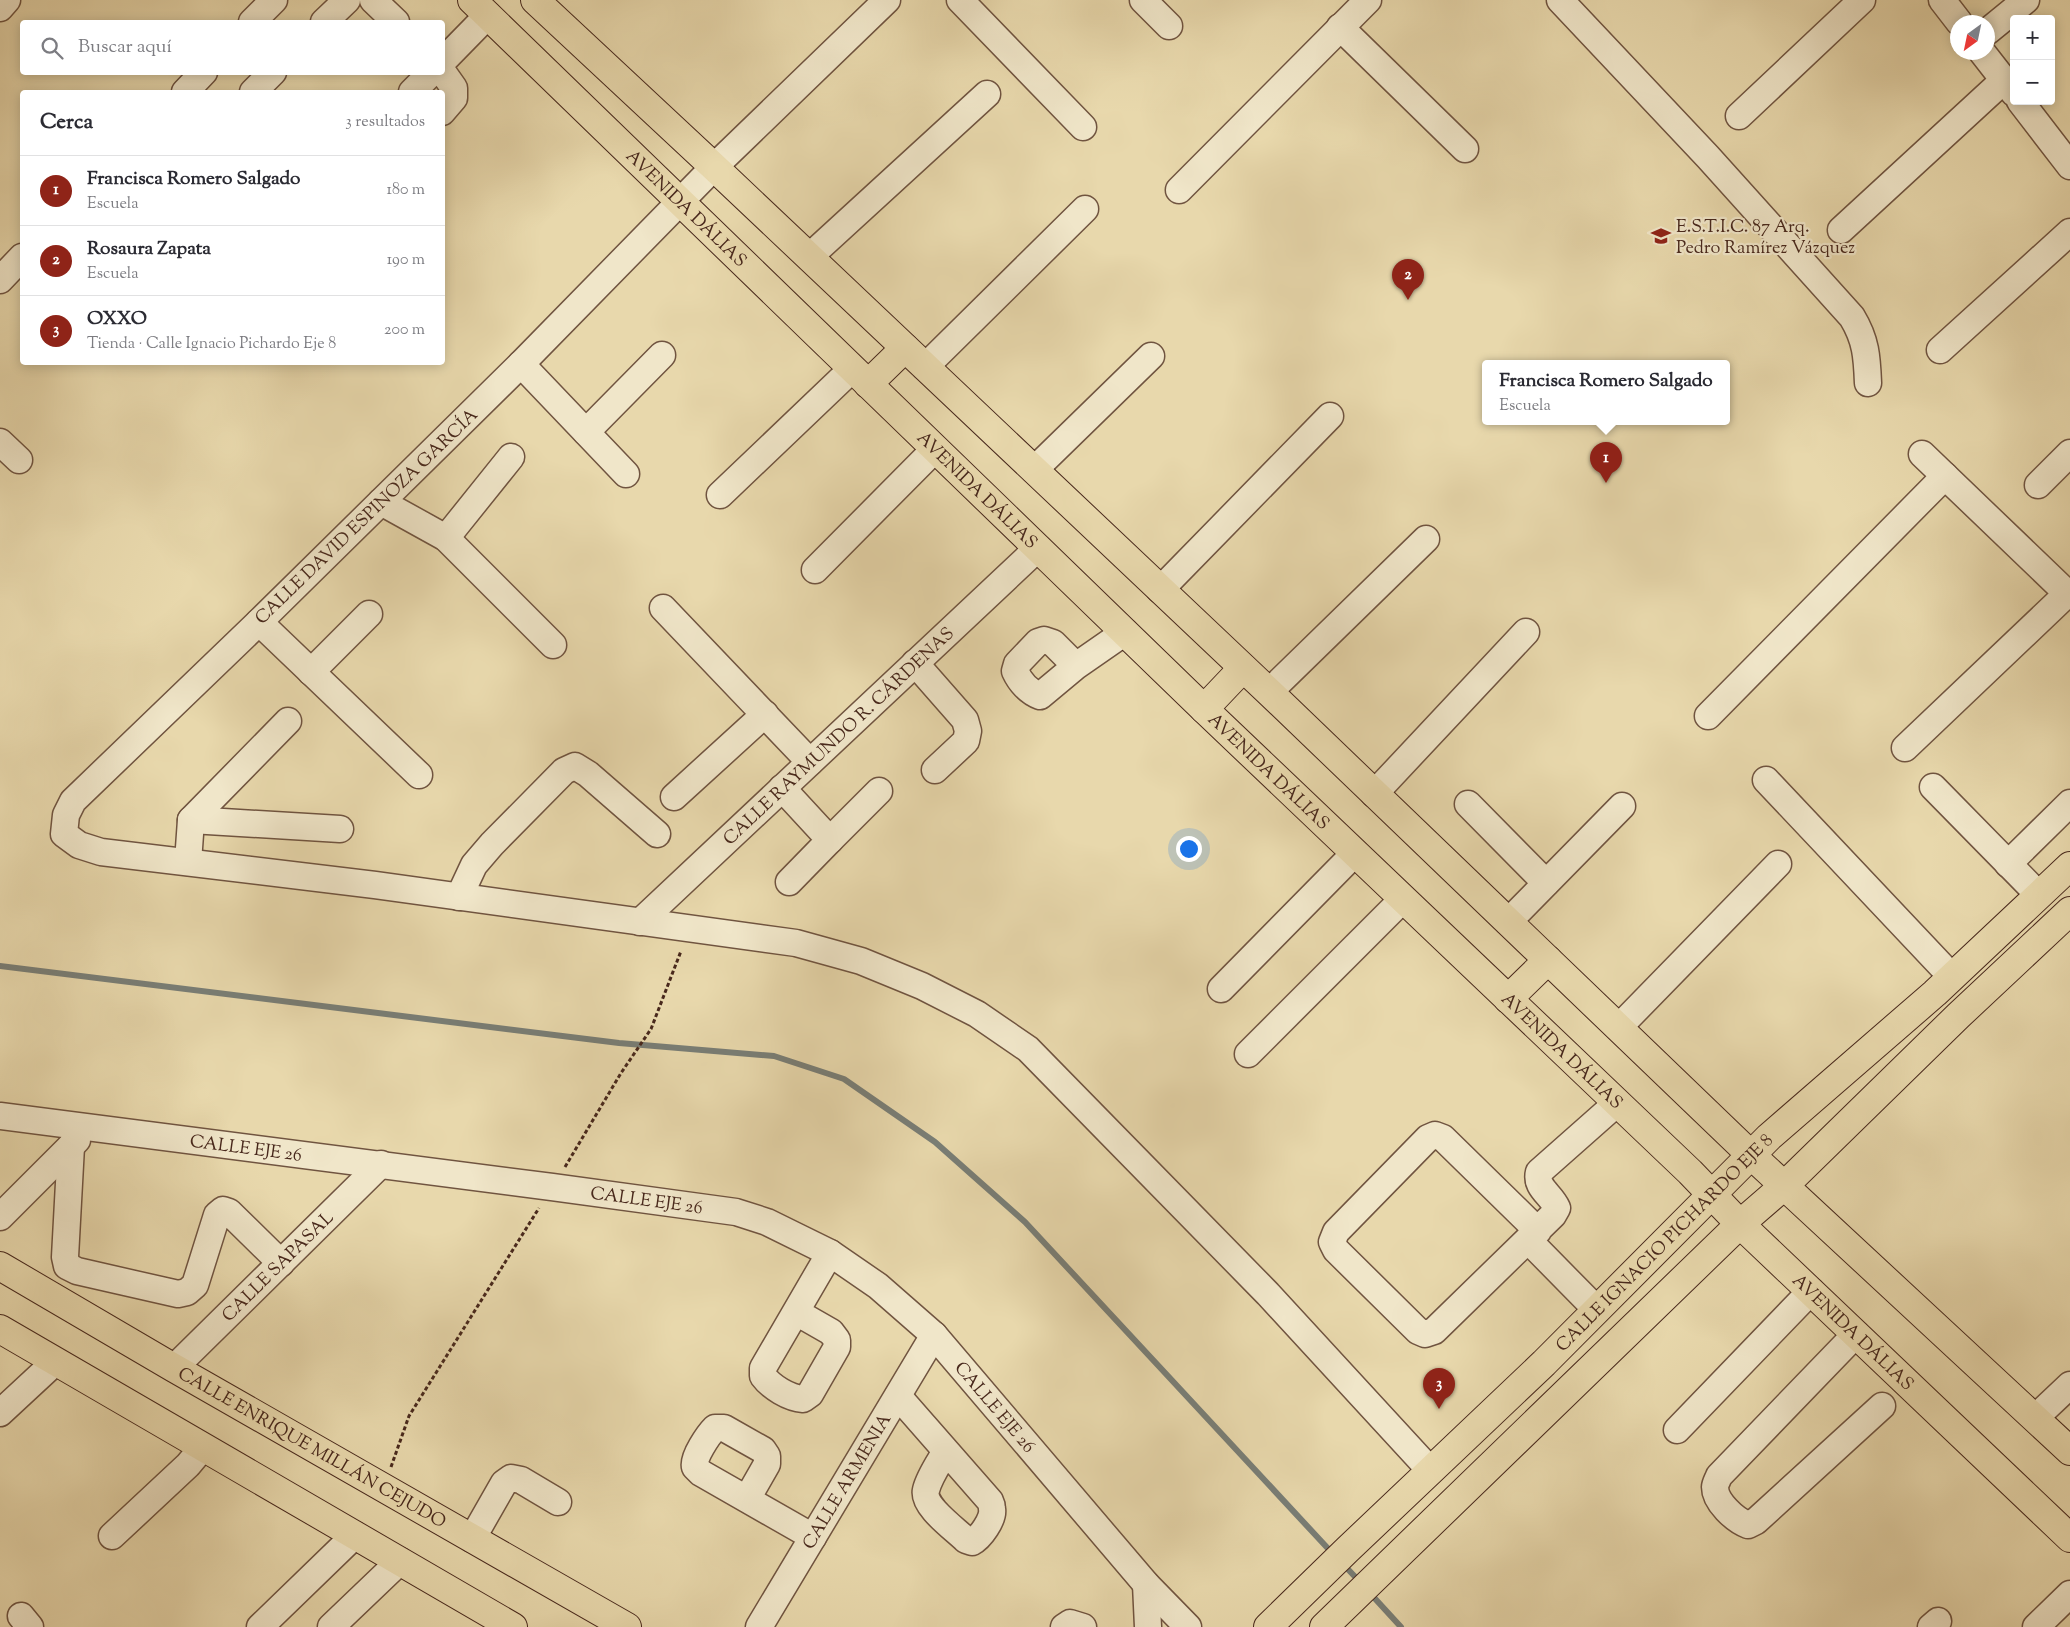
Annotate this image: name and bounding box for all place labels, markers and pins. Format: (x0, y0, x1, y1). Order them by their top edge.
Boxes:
place label: E.S.T.I.C. 87 Arq. Pedro Ramírez Vázquez (1676, 215, 1855, 262)
school or university icon: E.S.T.I.C. 87 Arq. Pedro Ramírez Vázquez (1650, 225, 1672, 247)
pin: 2 (1392, 259, 1424, 300)
pin: 1 (1590, 442, 1622, 483)
pin: 3 (1423, 1368, 1455, 1409)

